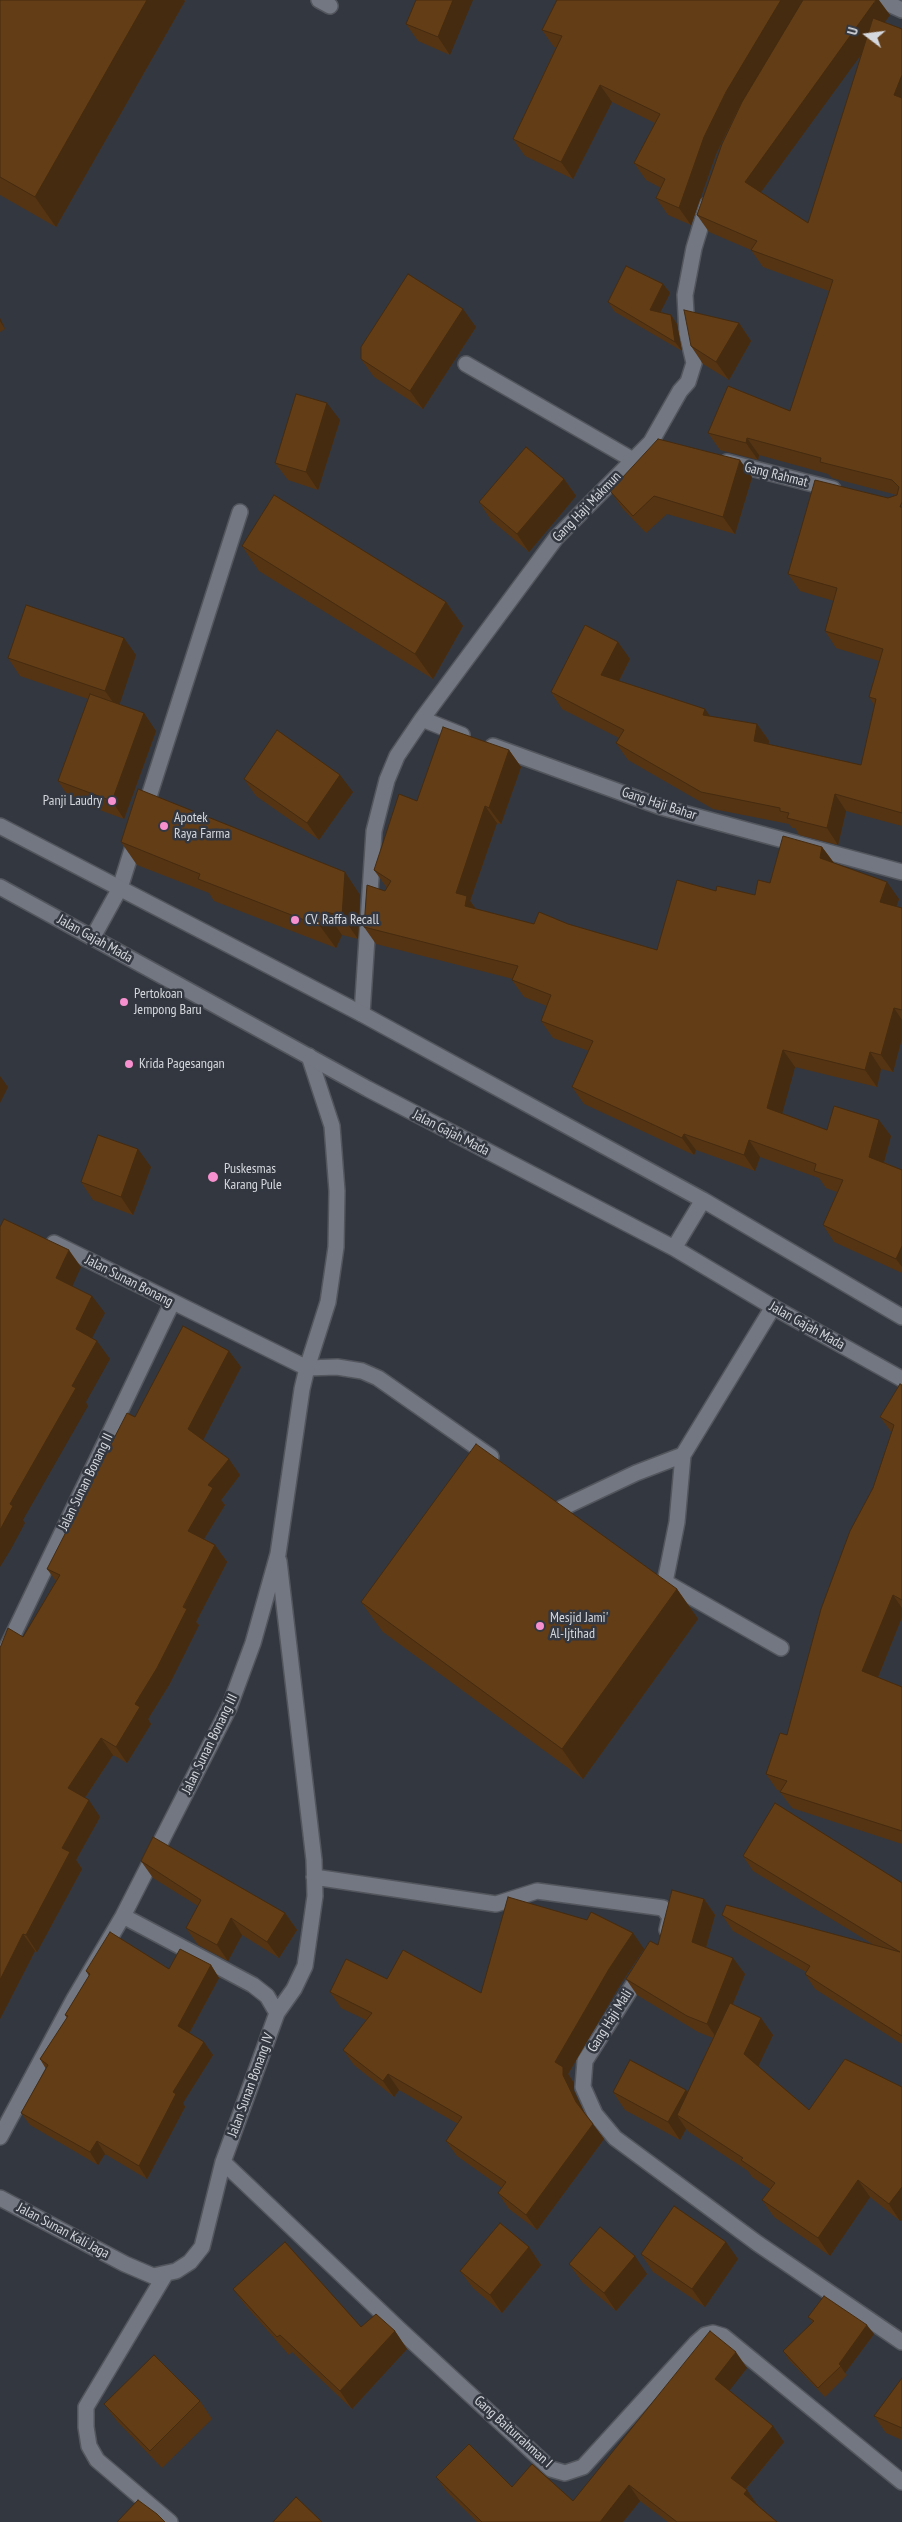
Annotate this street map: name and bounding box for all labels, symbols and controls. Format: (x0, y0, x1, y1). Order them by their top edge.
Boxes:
north arrow (842, 10, 892, 60)
text: U (843, 25, 862, 37)
street label: Gang Rahmat (743, 459, 809, 491)
street label: Gang Haji Makmun (549, 468, 625, 546)
street label: Gang Haji Bahar (620, 784, 698, 824)
place label: Panji Laudry (43, 793, 102, 809)
marker: Panji Laudry (106, 795, 118, 807)
place label: Apotek Raya Farma (174, 810, 230, 842)
marker: Apotek Raya Farma (158, 820, 170, 832)
street label: Jalan Gajah Mada (54, 911, 136, 967)
place label: CV. Raffa Recall (305, 912, 379, 928)
marker: CV. Raffa Recall (289, 914, 301, 926)
place label: Pertokoan Jempong Baru (134, 986, 202, 1019)
marker: Pertokoan Jempong Baru (118, 996, 130, 1008)
place label: Krida Pagesangan (139, 1056, 225, 1072)
marker: Krida Pagesangan (123, 1058, 135, 1070)
street label: Jalan Gajah Mada (410, 1107, 492, 1159)
place label: Puskesmas Karang Pule (224, 1161, 282, 1194)
marker: Puskesmas Karang Pule (206, 1170, 220, 1184)
street label: Jalan Sunan Bonang (82, 1252, 176, 1310)
street label: Jalan Gajah Mada (766, 1298, 848, 1354)
street label: Jalan Sunan Bonang II (55, 1431, 117, 1533)
place label: Mesjid Jami' Al-Ijtihad (550, 1610, 608, 1642)
marker: Mesjid Jami' Al-Ijtihad (534, 1620, 546, 1632)
street label: Jalan Sunan Bonang III (179, 1691, 241, 1797)
street label: Gang Haji Mali (584, 1987, 636, 2055)
street label: Jalan Sunan Bonang IV (224, 2031, 278, 2139)
street label: Jalan Sunan Kali Jaga (14, 2200, 112, 2262)
street label: Gang Baiturrahman I (470, 2393, 556, 2471)

